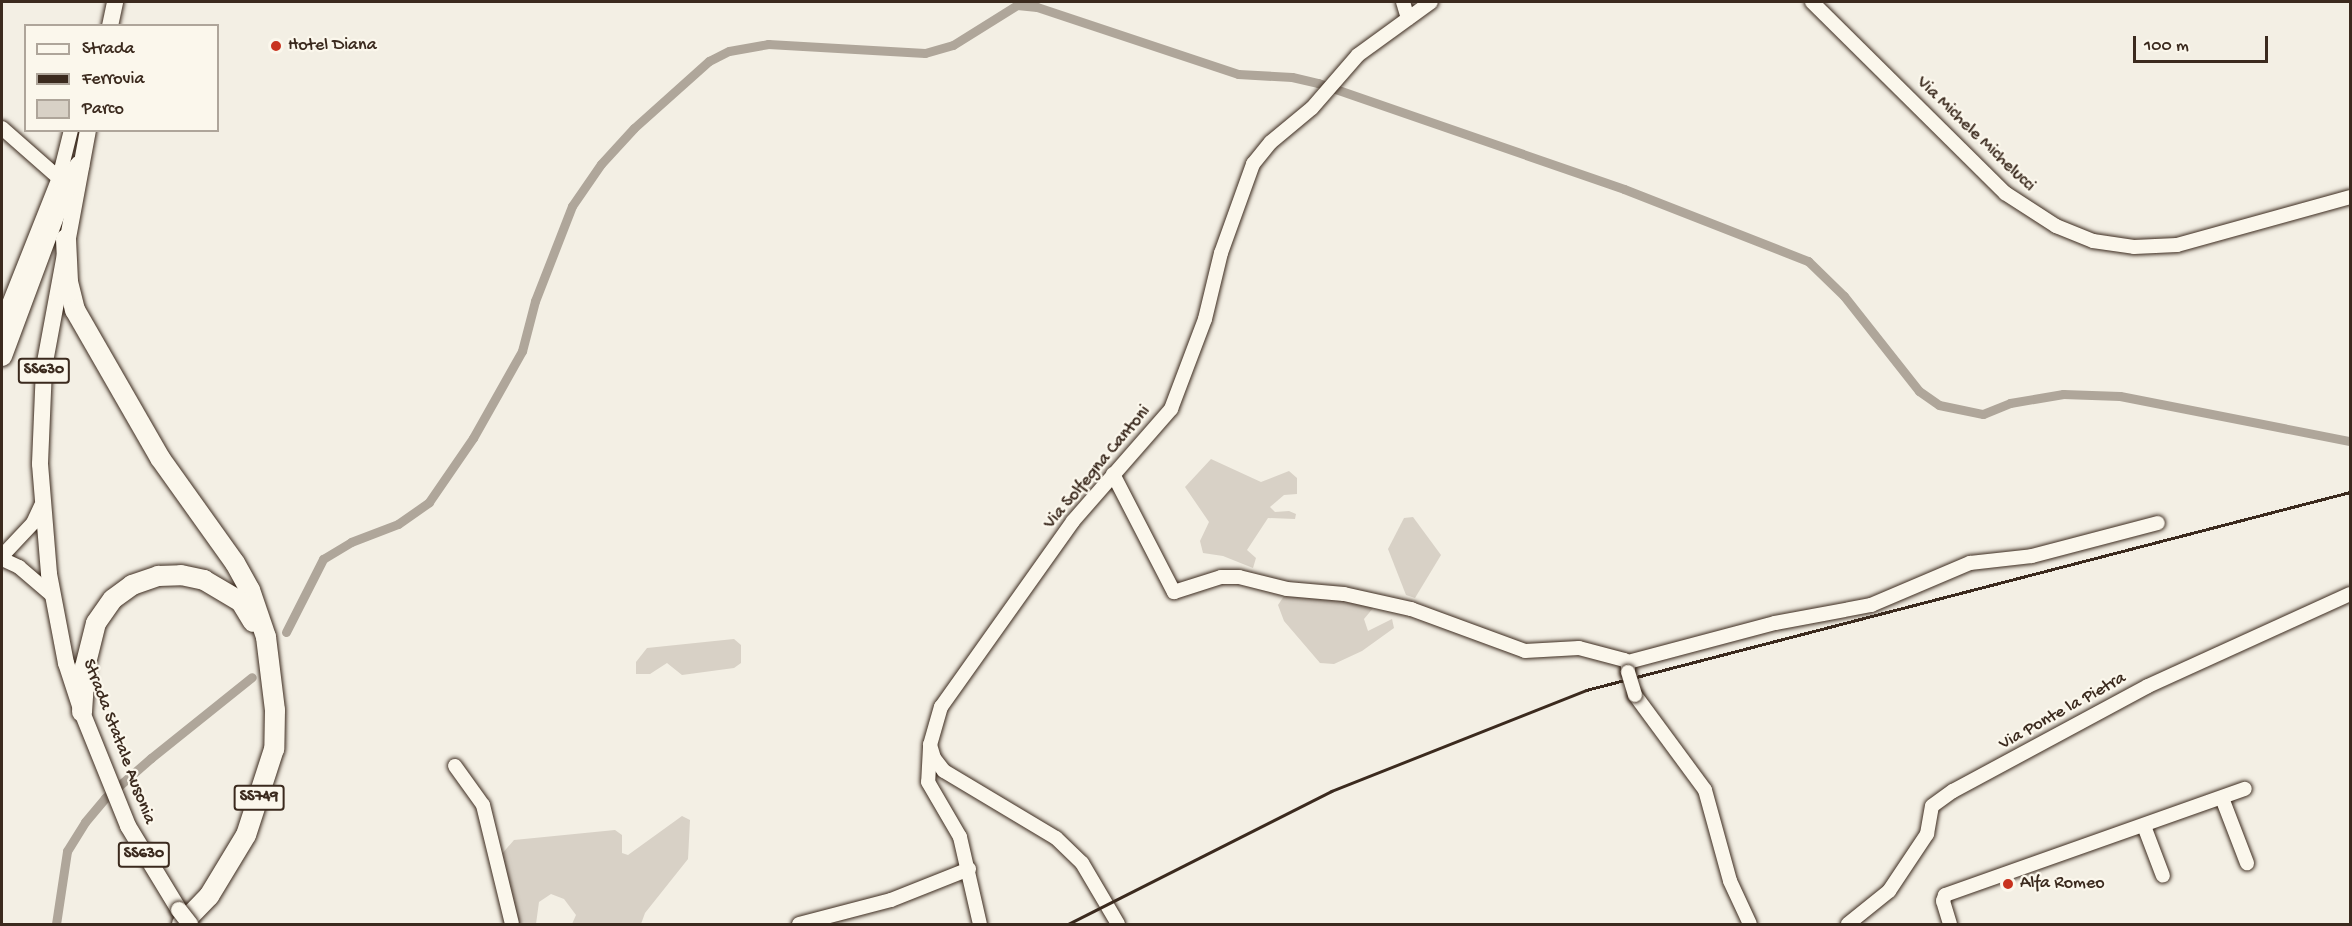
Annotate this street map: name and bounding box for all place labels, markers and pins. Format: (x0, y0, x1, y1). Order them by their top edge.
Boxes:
place label: Hotel Diana (288, 35, 377, 57)
marker: Hotel Diana (269, 39, 283, 53)
place label: Alfa Romeo (2020, 873, 2105, 895)
marker: Alfa Romeo (2001, 877, 2015, 891)

